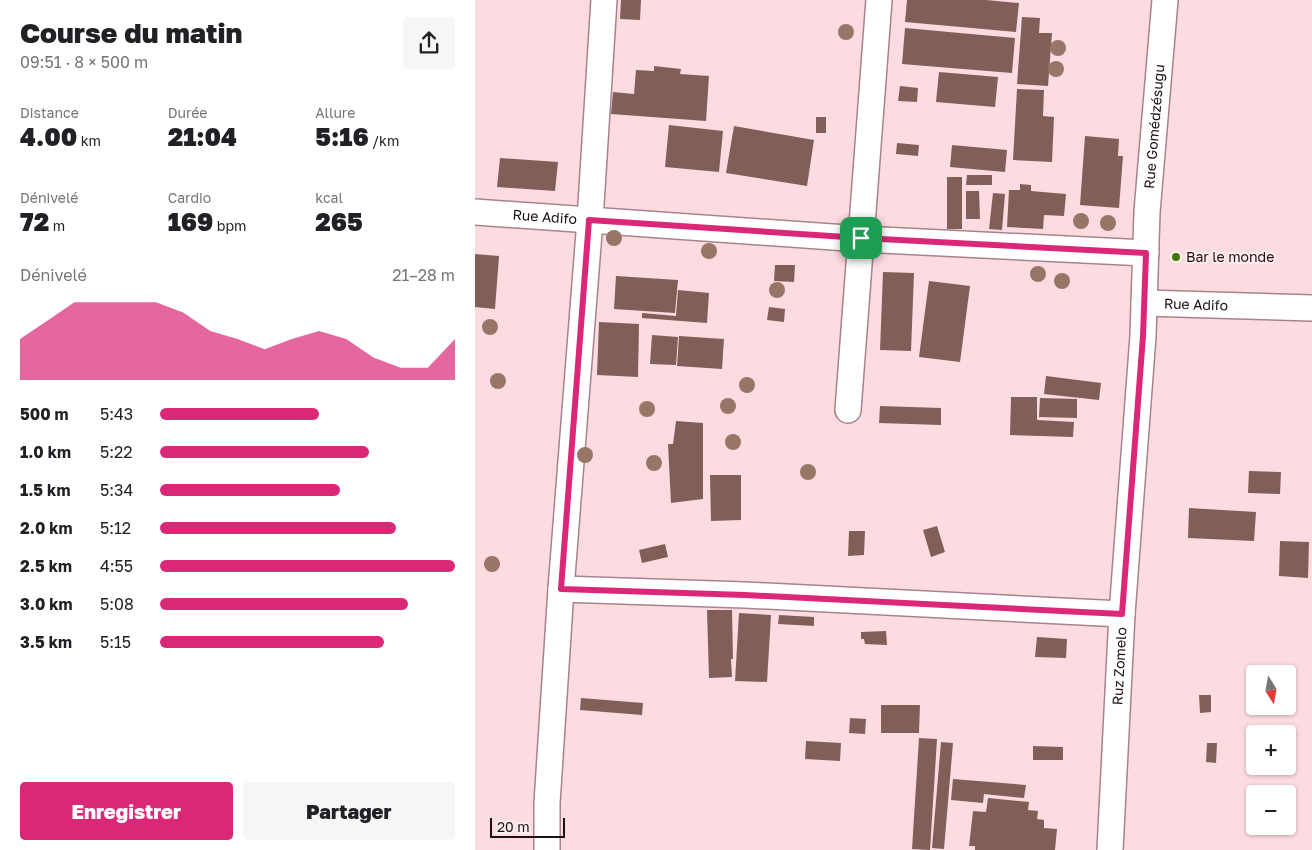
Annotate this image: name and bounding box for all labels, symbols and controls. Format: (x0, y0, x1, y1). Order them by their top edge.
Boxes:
text: Course du matin (20, 16, 243, 49)
button: share (403, 17, 455, 69)
text: 09:51 · 8 × 500 m (20, 52, 148, 72)
street label: Rue Gomédzésugu (1140, 63, 1168, 189)
text: Distance (20, 104, 79, 121)
text: Durée (168, 104, 208, 121)
text: Allure (315, 104, 355, 121)
text: 4.00 (20, 121, 77, 152)
text: 21:04 (168, 121, 237, 152)
text: 5:16 (315, 121, 369, 152)
text: km (77, 132, 101, 149)
text: /km (369, 132, 399, 149)
text: Dénivelé (20, 189, 78, 206)
text: Cardio (168, 189, 211, 206)
text: kcal (315, 189, 343, 206)
text: 72 (20, 206, 49, 237)
text: 169 (168, 206, 213, 237)
text: 265 (315, 206, 363, 237)
street label: Rue Adifo (512, 206, 578, 227)
text: m (49, 217, 65, 234)
text: bpm (213, 217, 246, 234)
pin (840, 217, 882, 259)
icon: arrive (847, 224, 875, 252)
place label: Bar le monde (1186, 248, 1274, 265)
marker: Bar le monde (1170, 251, 1182, 263)
text: Dénivelé (20, 265, 87, 285)
text: 21–28 m (392, 265, 455, 285)
street label: Rue Adifo (1164, 295, 1228, 314)
text: 500 m (20, 404, 69, 424)
text: 5:43 (100, 404, 133, 424)
text: 1.0 km (20, 442, 71, 462)
text: 5:22 (100, 442, 133, 462)
text: 1.5 km (20, 480, 70, 500)
text: 5:34 (100, 480, 133, 500)
text: 2.0 km (20, 518, 73, 538)
text: 5:12 (100, 518, 131, 538)
text: 2.5 km (20, 556, 72, 576)
text: 4:55 (100, 556, 133, 576)
text: 3.0 km (20, 594, 73, 614)
text: 5:08 (100, 594, 134, 614)
street label: Ruz Zomelo (1108, 627, 1129, 706)
text: 3.5 km (20, 632, 72, 652)
text: 5:15 (100, 632, 131, 652)
north arrow (1246, 665, 1296, 715)
map controls (1246, 665, 1296, 835)
button: + (1246, 725, 1296, 775)
button: Enregistrer (20, 782, 233, 840)
button: Partager (243, 782, 455, 840)
button: − (1246, 785, 1296, 835)
scale bar (490, 815, 565, 838)
text: 20 m (497, 818, 530, 835)

